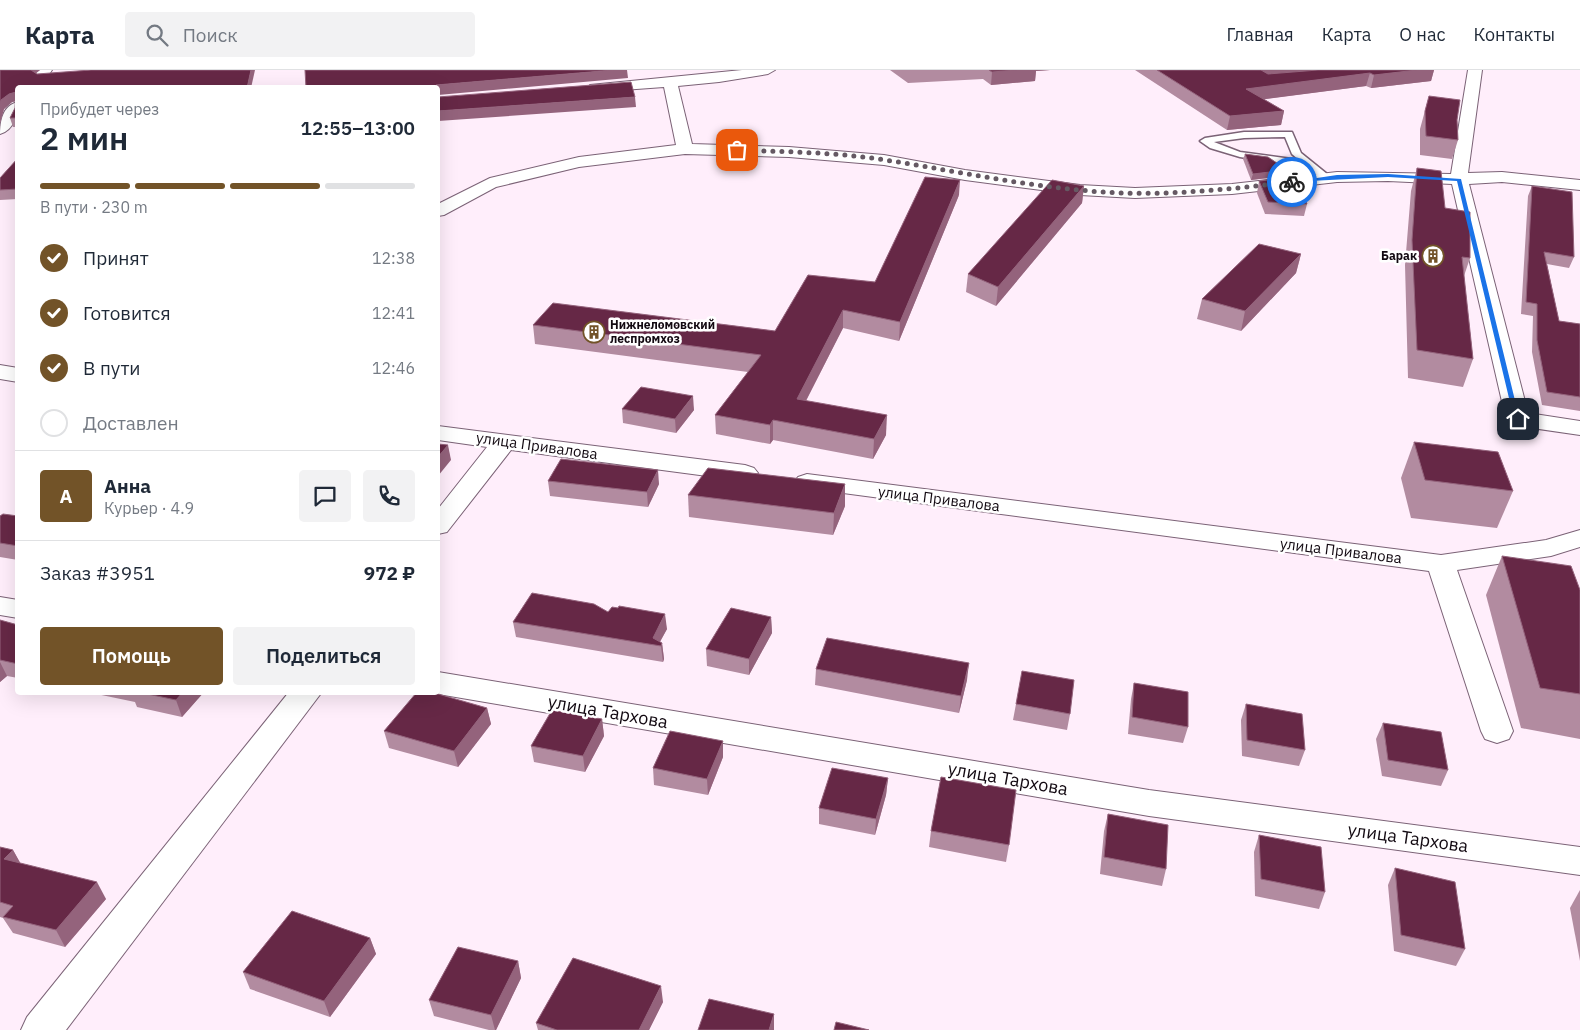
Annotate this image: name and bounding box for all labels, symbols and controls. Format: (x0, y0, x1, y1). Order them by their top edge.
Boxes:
search box (125, 12, 475, 57)
text: Карта (25, 19, 95, 51)
icon: search (143, 21, 171, 49)
text: Поиск (183, 23, 238, 47)
text: Главная (1226, 23, 1294, 46)
text: Карта (1322, 23, 1371, 46)
text: О нас (1399, 23, 1446, 46)
text: Контакты (1474, 23, 1555, 46)
text: Прибудет через (40, 99, 159, 119)
text: 12:55–13:00 (301, 116, 415, 140)
text: 2 мин (40, 117, 128, 159)
pin (716, 129, 758, 171)
icon: bag (723, 136, 751, 164)
courier (1267, 157, 1317, 207)
icon: bike (1278, 168, 1306, 196)
text: В пути · 230 m (40, 197, 148, 217)
icon: check (40, 244, 68, 272)
building icon: Барак (1421, 244, 1445, 268)
text: Принят (83, 246, 149, 270)
text: 12:38 (372, 248, 415, 268)
place label: Барак (1381, 248, 1417, 263)
icon: check (40, 299, 68, 327)
text: Готовится (83, 301, 171, 325)
text: 12:41 (372, 303, 415, 323)
place label: Нижнеломовский леспромхоз (610, 317, 715, 346)
building icon: Нижнеломовский леспромхоз (582, 320, 606, 344)
icon: check (40, 354, 68, 382)
text: В пути (83, 356, 141, 380)
text: 12:46 (372, 358, 415, 378)
pin (1497, 398, 1539, 440)
icon: home (1504, 405, 1532, 433)
text: Доставлен (83, 411, 179, 435)
street label: улица Привалова (475, 428, 599, 463)
button: chat (299, 470, 351, 522)
button: phone (363, 470, 415, 522)
text: Анна (104, 474, 151, 498)
street label: улица Привалова (877, 482, 1001, 515)
text: А (59, 484, 73, 508)
text: Курьер · 4.9 (104, 498, 194, 518)
street label: улица Привалова (1279, 534, 1403, 567)
text: Заказ #3951 (40, 561, 155, 585)
text: 972 ₽ (364, 561, 415, 585)
button: Помощь (40, 627, 223, 685)
button: Поделиться (233, 627, 415, 685)
street label: улица Тархова (546, 690, 670, 733)
street label: улица Тархова (946, 757, 1070, 800)
street label: улица Тархова (1346, 818, 1470, 857)

